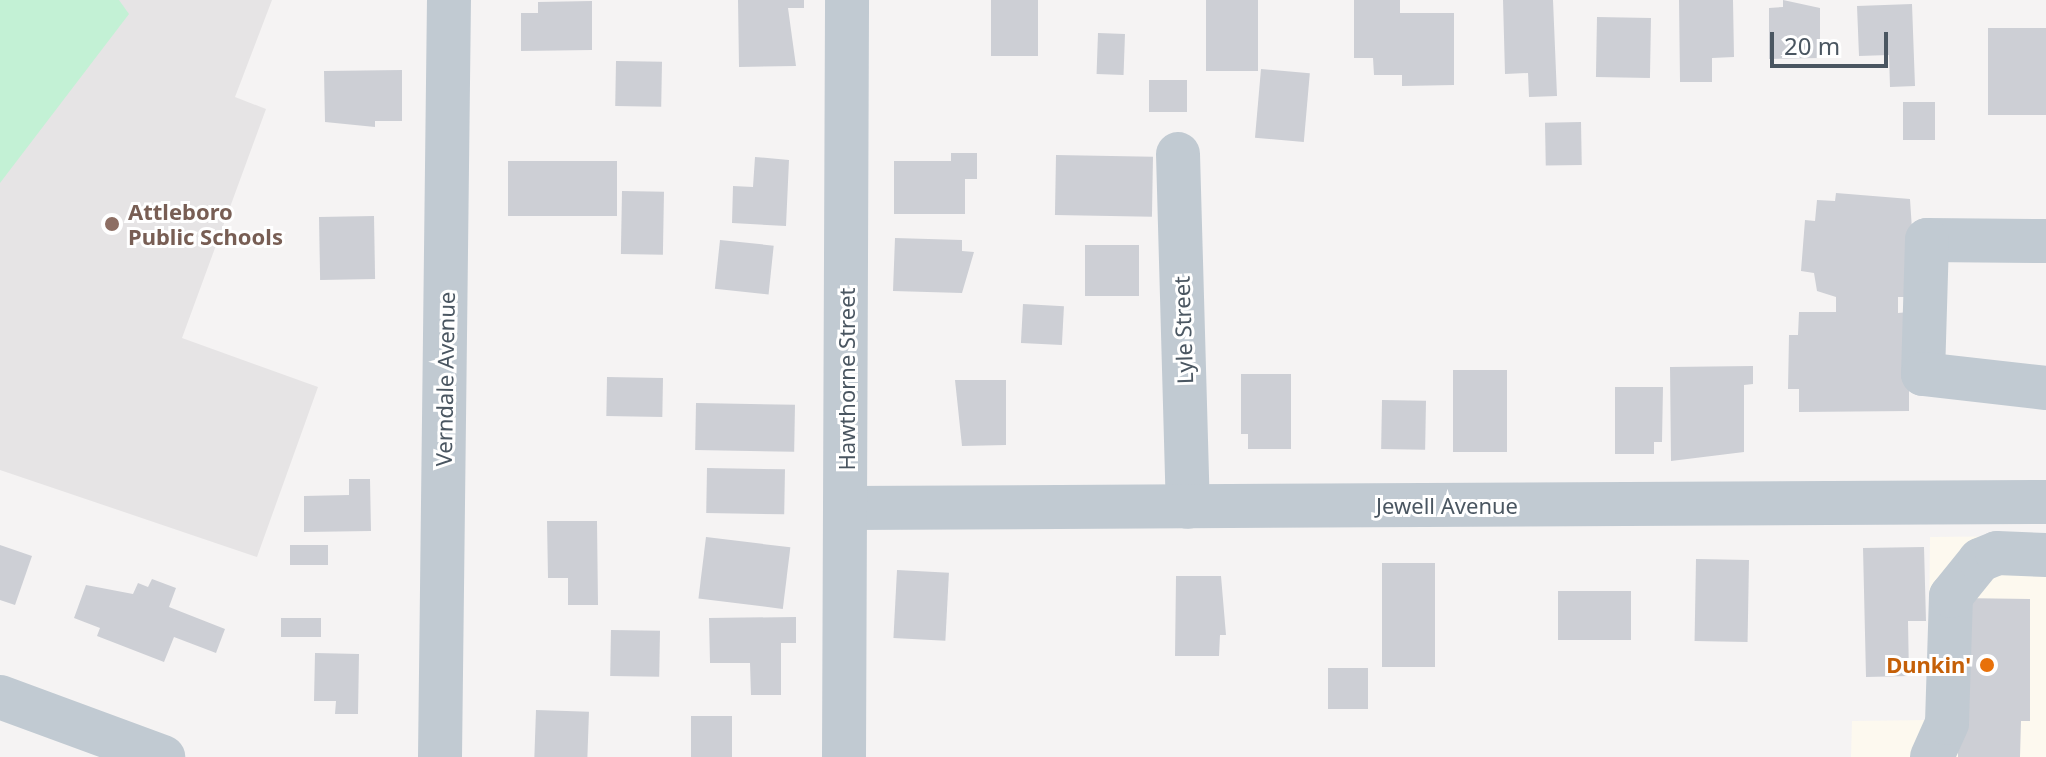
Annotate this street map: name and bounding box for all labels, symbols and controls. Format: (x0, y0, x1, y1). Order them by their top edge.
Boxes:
scale bar (1774, 16, 1892, 66)
text: 20 m (1784, 29, 1840, 62)
place label: Attleboro Public Schools (128, 198, 283, 250)
marker: Attleboro Public Schools (103, 215, 121, 233)
street label: Lyle Street (1168, 276, 1198, 384)
street label: Hawthorne Street (834, 287, 860, 471)
street label: Verndale Avenue (430, 291, 460, 467)
street label: Jewell Avenue (1376, 493, 1518, 519)
place label: Dunkin' (1886, 652, 1971, 678)
marker: Dunkin' (1978, 656, 1996, 674)

